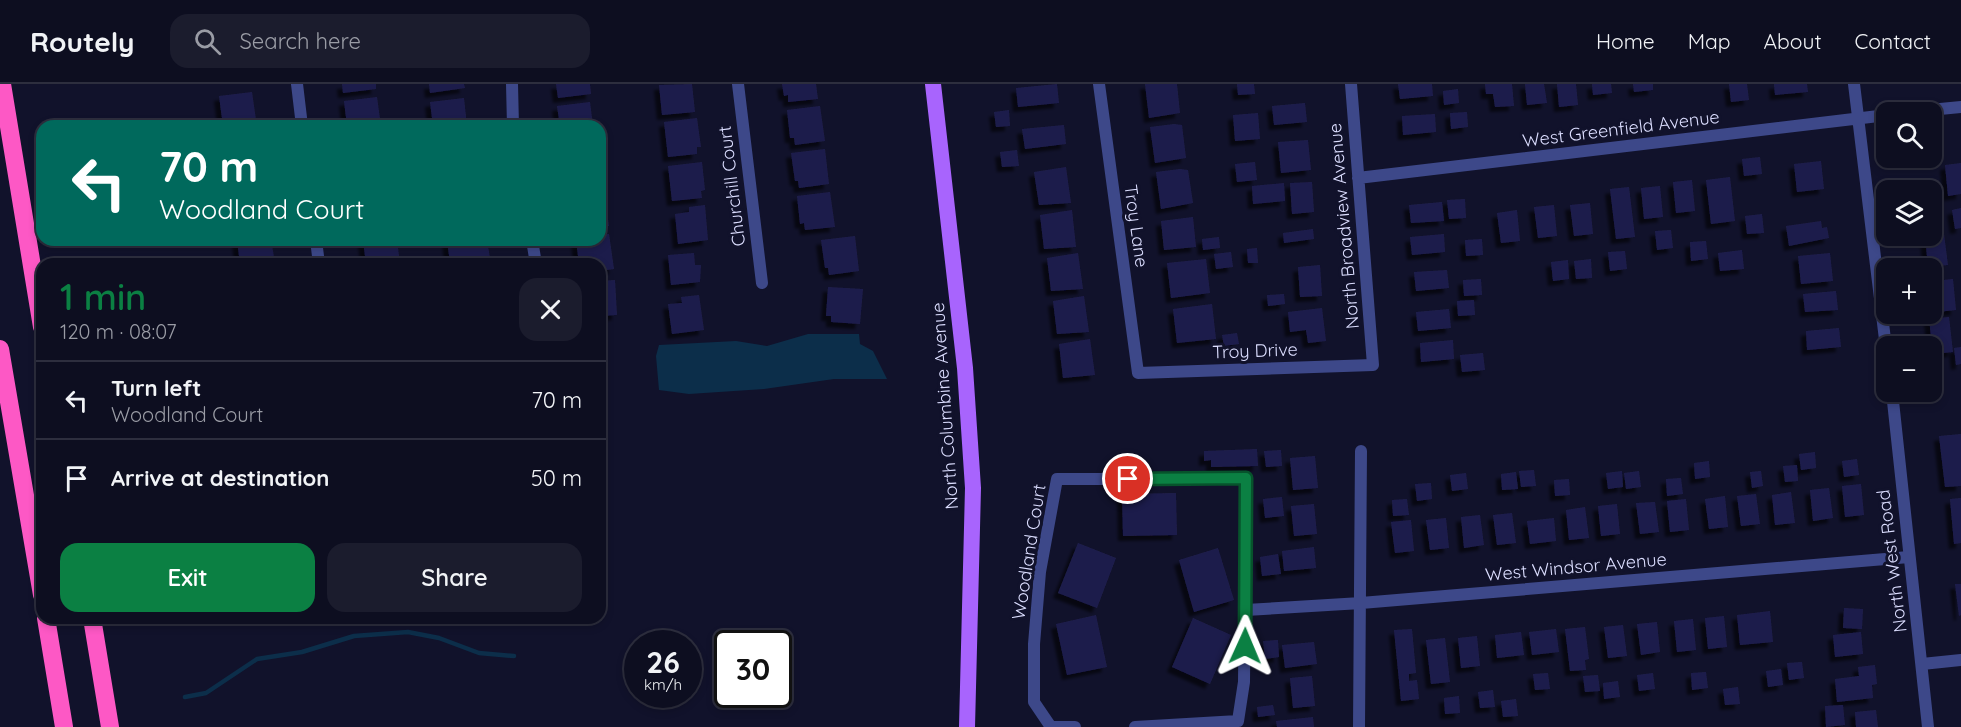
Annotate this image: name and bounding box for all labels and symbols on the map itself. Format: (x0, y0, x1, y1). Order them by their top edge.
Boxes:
street label: West Greenfield Avenue (1521, 105, 1721, 152)
street label: North Broadview Avenue (1323, 122, 1364, 330)
street label: Churchill Court (713, 124, 750, 248)
street label: Troy Lane (1119, 183, 1154, 269)
street label: North Columbine Avenue (926, 302, 963, 510)
street label: Troy Drive (1212, 338, 1298, 363)
pin (1102, 453, 1153, 504)
street label: Woodland Court (1006, 482, 1051, 621)
street label: North West Road (1871, 488, 1912, 634)
street label: West Windsor Avenue (1484, 547, 1668, 586)
position arrow (1213, 614, 1277, 678)
speed limit sign: 30 (714, 630, 792, 708)

